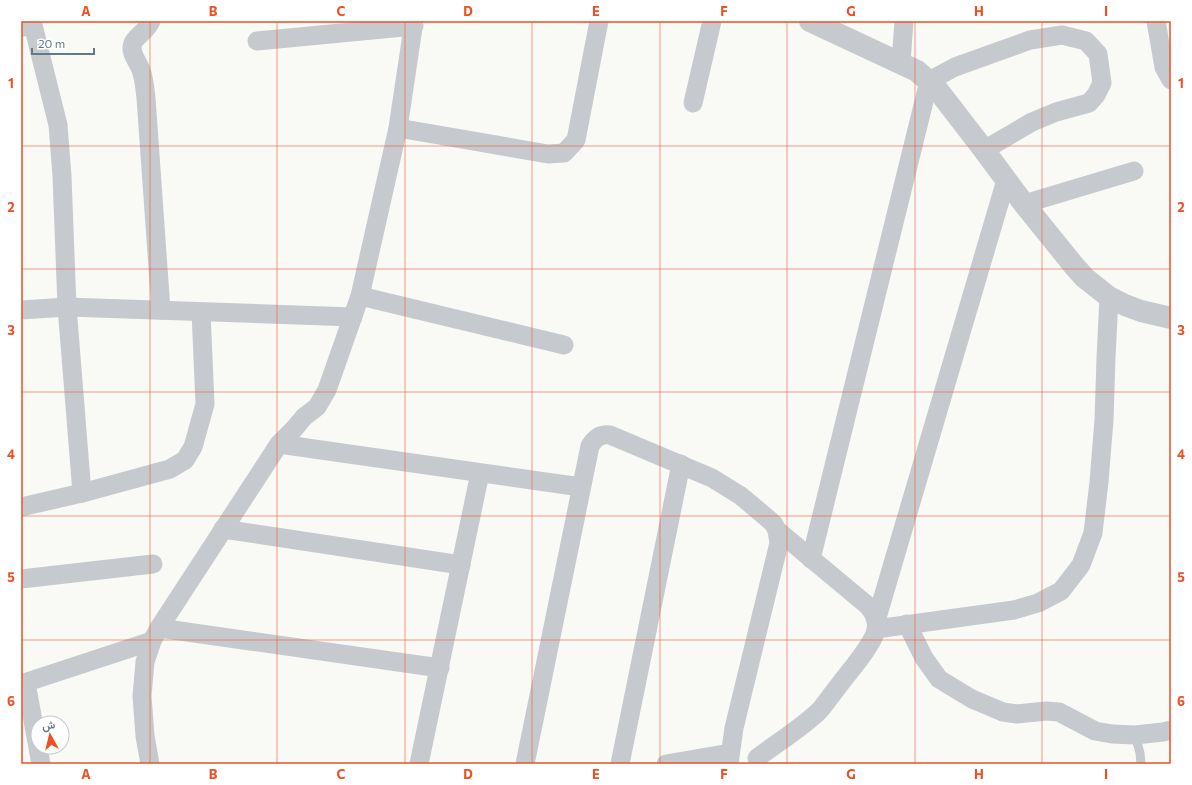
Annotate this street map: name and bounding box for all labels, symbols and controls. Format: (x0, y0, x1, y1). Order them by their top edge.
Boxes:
text: A (81, 3, 91, 19)
text: B (209, 3, 218, 19)
text: C (337, 3, 346, 19)
text: D (463, 3, 473, 19)
text: E (592, 3, 600, 19)
text: F (720, 3, 728, 19)
text: G (846, 3, 856, 19)
text: H (974, 3, 984, 19)
text: I (1104, 3, 1108, 19)
scale bar (32, 30, 94, 56)
text: 20 m (38, 36, 65, 50)
text: 1 (8, 75, 14, 91)
text: 1 (1178, 75, 1184, 91)
text: 2 (7, 199, 15, 215)
text: 2 (1177, 199, 1185, 215)
text: 3 (7, 322, 15, 338)
text: 3 (1177, 322, 1185, 338)
text: 4 (7, 446, 15, 462)
text: 4 (1177, 446, 1185, 462)
text: 5 (7, 569, 15, 585)
text: 5 (1177, 569, 1185, 585)
text: 6 (7, 693, 15, 709)
text: 6 (1177, 693, 1185, 709)
north arrow (30, 715, 70, 755)
text: ش (41, 717, 56, 733)
text: A (81, 766, 91, 782)
text: B (209, 766, 218, 782)
text: C (337, 766, 346, 782)
text: D (463, 766, 473, 782)
text: E (592, 766, 600, 782)
text: F (720, 766, 728, 782)
text: G (846, 766, 856, 782)
text: H (974, 766, 984, 782)
text: I (1104, 766, 1108, 782)

